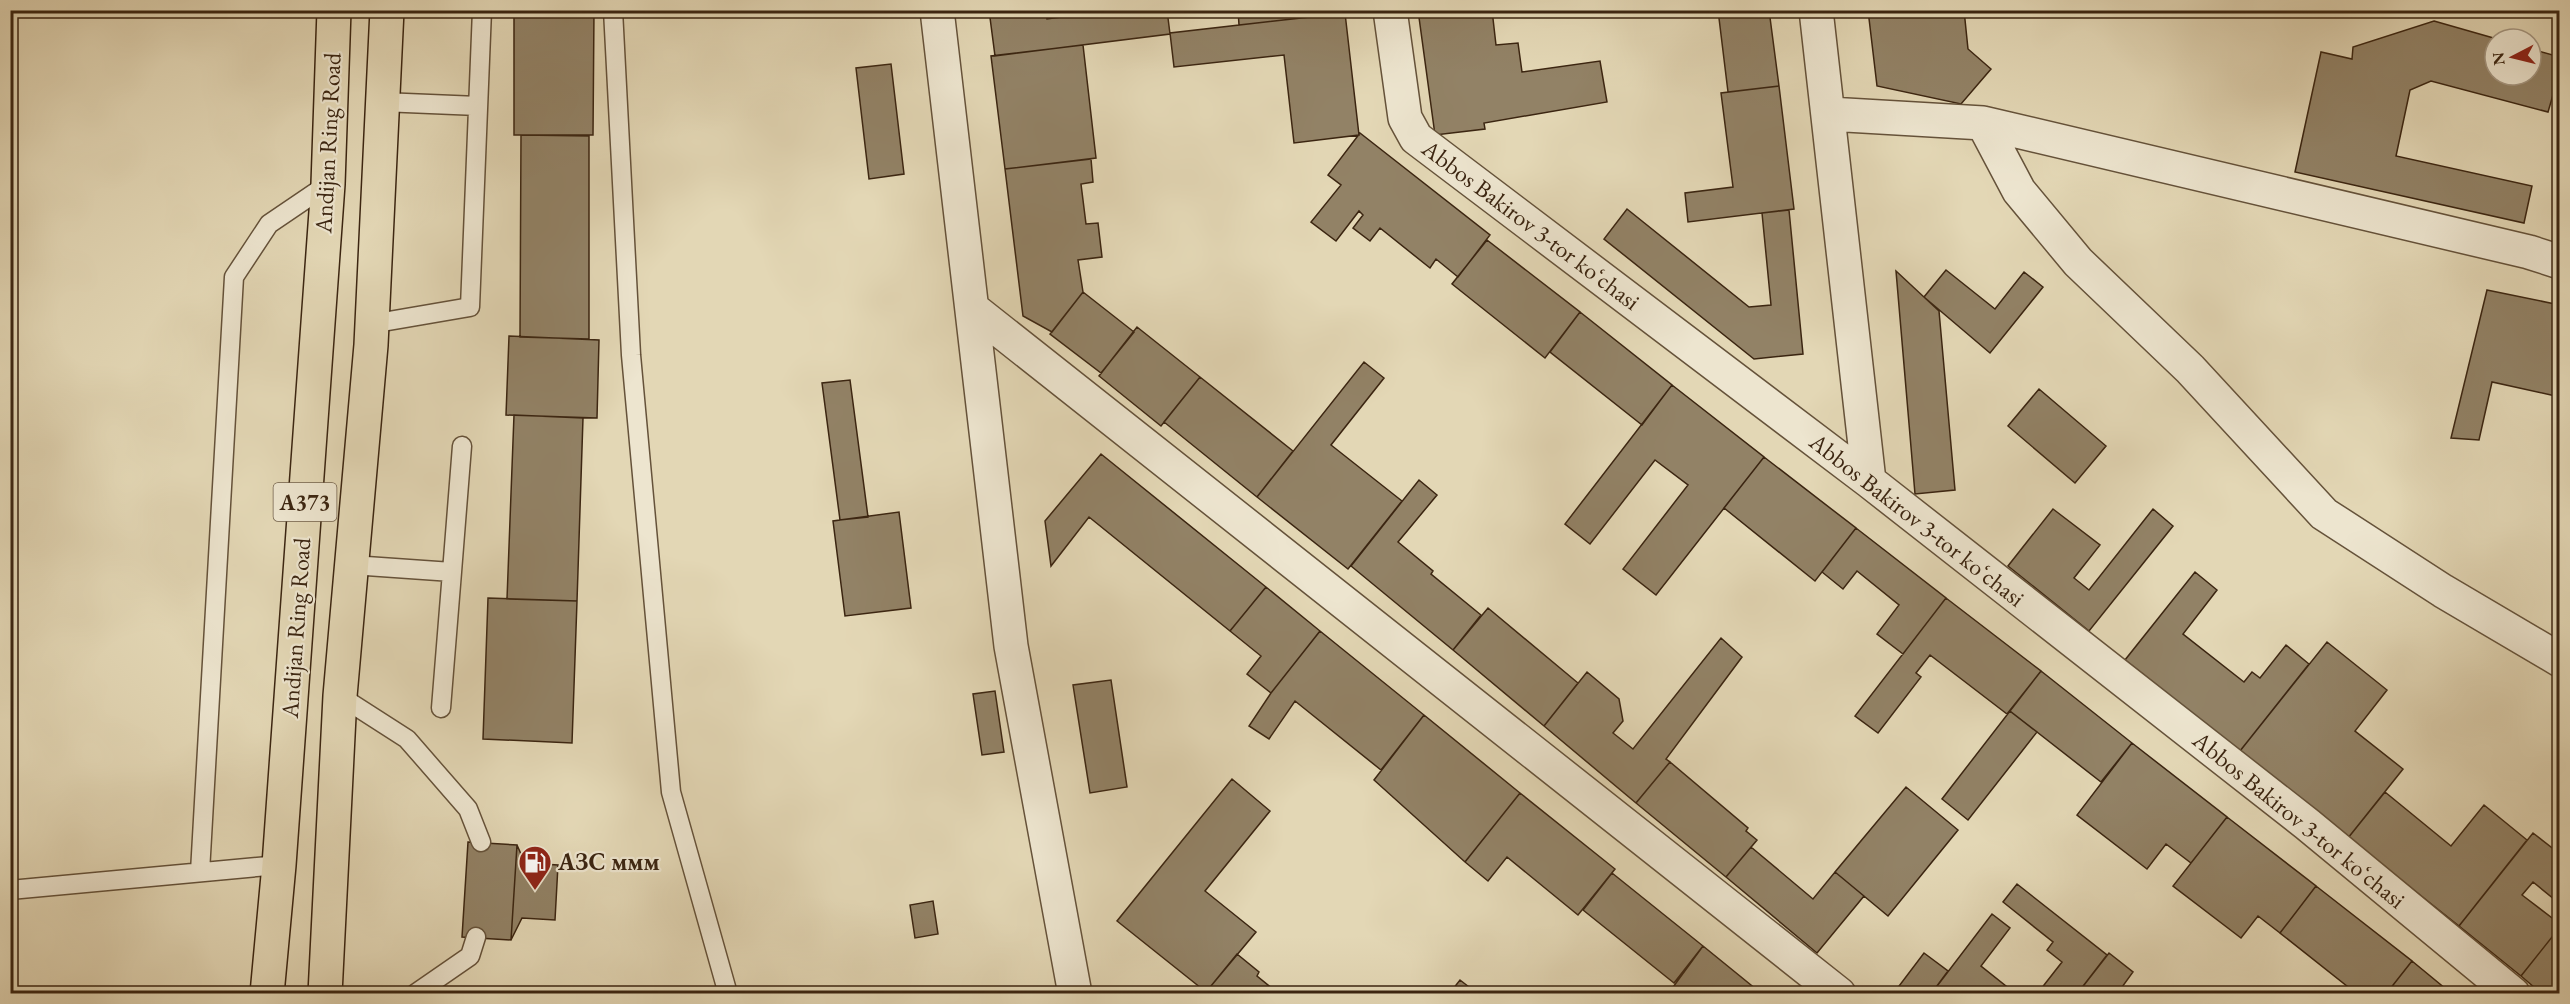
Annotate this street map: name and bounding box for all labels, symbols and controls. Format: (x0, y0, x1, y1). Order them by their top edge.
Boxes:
north arrow (2483, 27, 2543, 87)
street label: Andijan Ring Road (307, 51, 348, 235)
text: N (2487, 51, 2510, 66)
street label: Abbos Bakirov 3-tor koʻchasi (1415, 132, 1647, 317)
street label: Abbos Bakirov 3-tor koʻchasi (1803, 425, 2031, 613)
road number: A373 (274, 483, 336, 521)
street label: Andijan Ring Road (274, 536, 317, 720)
street label: Abbos Bakirov 3-tor koʻchasi (2186, 724, 2412, 915)
fuel station icon: АЗС ммм (517, 844, 553, 891)
place label: АЗС ммм (557, 846, 660, 877)

